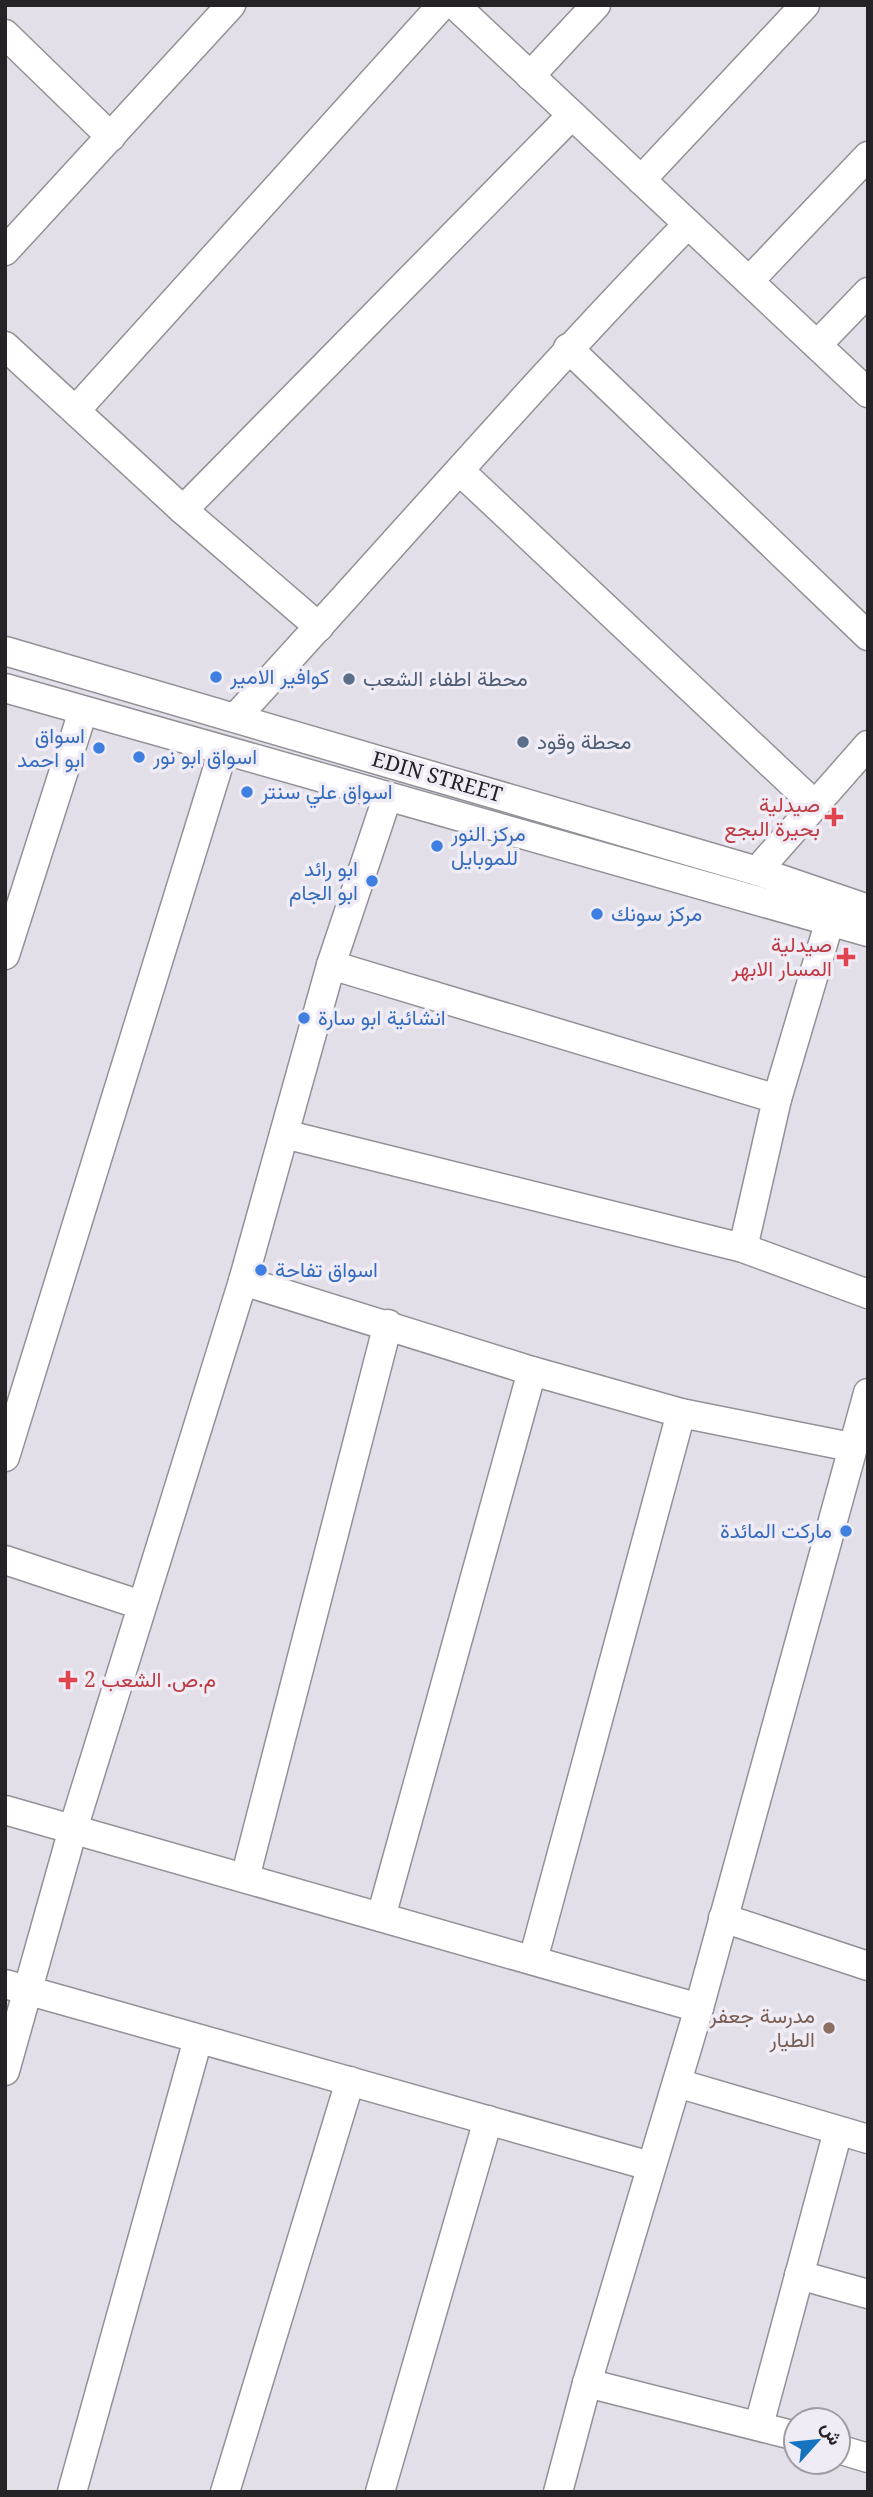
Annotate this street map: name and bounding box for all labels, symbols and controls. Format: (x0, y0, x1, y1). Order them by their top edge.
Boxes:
place label: كوافير الامير (229, 662, 330, 690)
place label: محطة اطفاء الشعب (363, 664, 528, 692)
marker: كوافير الامير (208, 669, 224, 685)
marker: محطة اطفاء الشعب (341, 671, 357, 687)
place label: اسواق ابو احمد (17, 721, 85, 773)
place label: محطة وقود (537, 727, 631, 755)
marker: محطة وقود (515, 734, 531, 750)
marker: اسواق ابو احمد (91, 740, 107, 756)
place label: اسواق ابو نور (152, 742, 257, 770)
street label: EDIN STREET (369, 744, 506, 808)
marker: اسواق ابو نور (131, 749, 147, 765)
place label: اسواق علي سنتر (260, 777, 393, 809)
marker: اسواق علي سنتر (239, 784, 255, 800)
place label: صيدلية بحيرة البجع (724, 790, 820, 843)
marker: صيدلية بحيرة البجع (826, 809, 842, 825)
place label: مركز النور للموبايل (450, 819, 526, 871)
marker: مركز النور للموبايل (429, 838, 445, 854)
place label: ابو رائد ابو الجام (289, 854, 358, 907)
marker: ابو رائد ابو الجام (364, 873, 380, 889)
place label: مركز سونك (611, 899, 702, 927)
marker: مركز سونك (589, 906, 605, 922)
place label: صيدلية المسار الابهر (731, 930, 832, 982)
marker: صيدلية المسار الابهر (838, 949, 854, 965)
place label: انشائية ابو سارة (318, 1003, 446, 1031)
marker: انشائية ابو سارة (296, 1010, 312, 1026)
place label: اسواق تفاحة (275, 1255, 378, 1283)
marker: اسواق تفاحة (253, 1262, 269, 1278)
place label: ماركت المائدة (720, 1516, 832, 1544)
marker: ماركت المائدة (838, 1523, 854, 1539)
place label: م.ص. الشعب 2 (84, 1665, 216, 1694)
marker: م.ص. الشعب 2 (58, 1670, 78, 1690)
place label: مدرسة جعفر الطيار (709, 2001, 815, 2053)
marker: مدرسة جعفر الطيار (821, 2020, 837, 2036)
north arrow (782, 2406, 852, 2476)
text: ش (815, 2417, 849, 2450)

